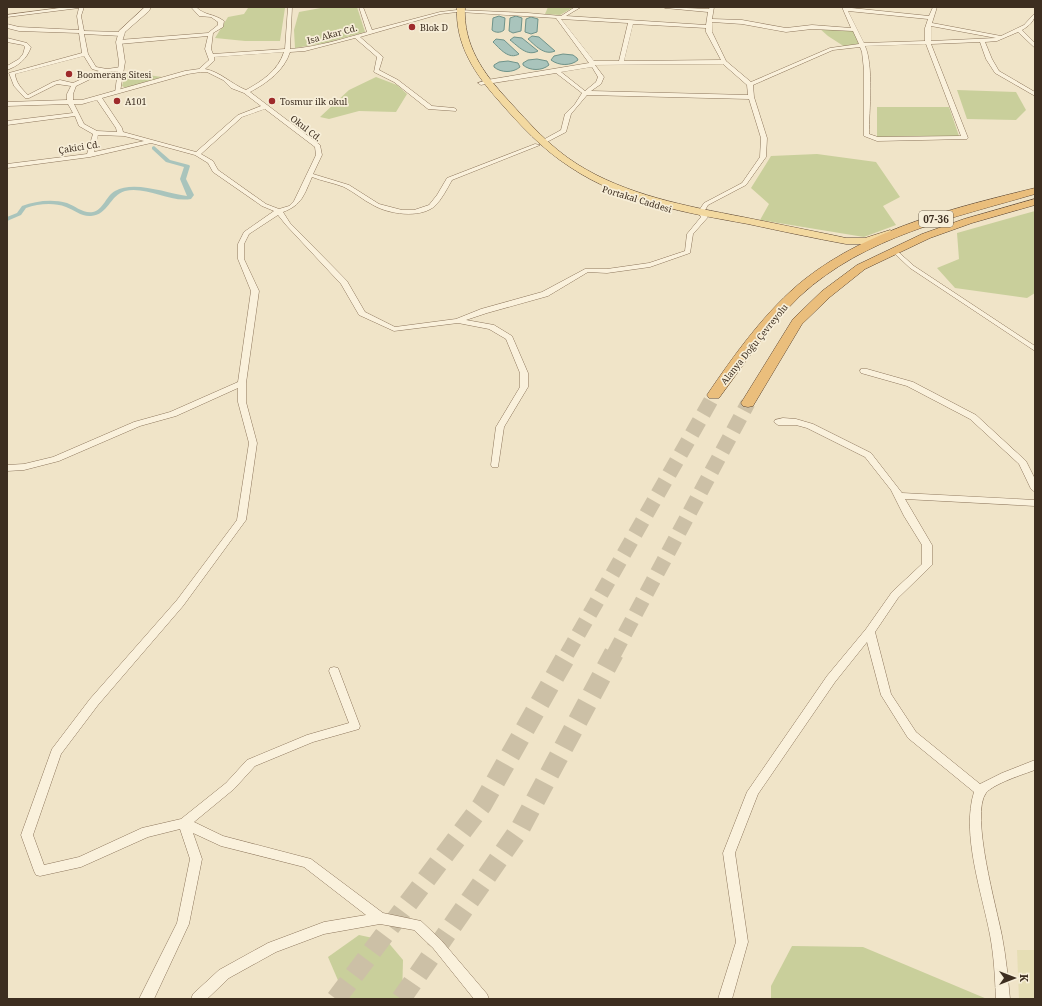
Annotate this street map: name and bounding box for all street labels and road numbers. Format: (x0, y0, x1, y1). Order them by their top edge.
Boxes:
street label: Isa Akar Cd. (306, 21, 358, 47)
street label: Okul Cd. (288, 112, 324, 144)
street label: Çakici Cd. (57, 137, 101, 157)
street label: Portakal Caddesi (601, 182, 673, 216)
road number: 07-36 (919, 211, 953, 227)
street label: Alanya Doğu Çevreyolu (717, 301, 791, 387)

